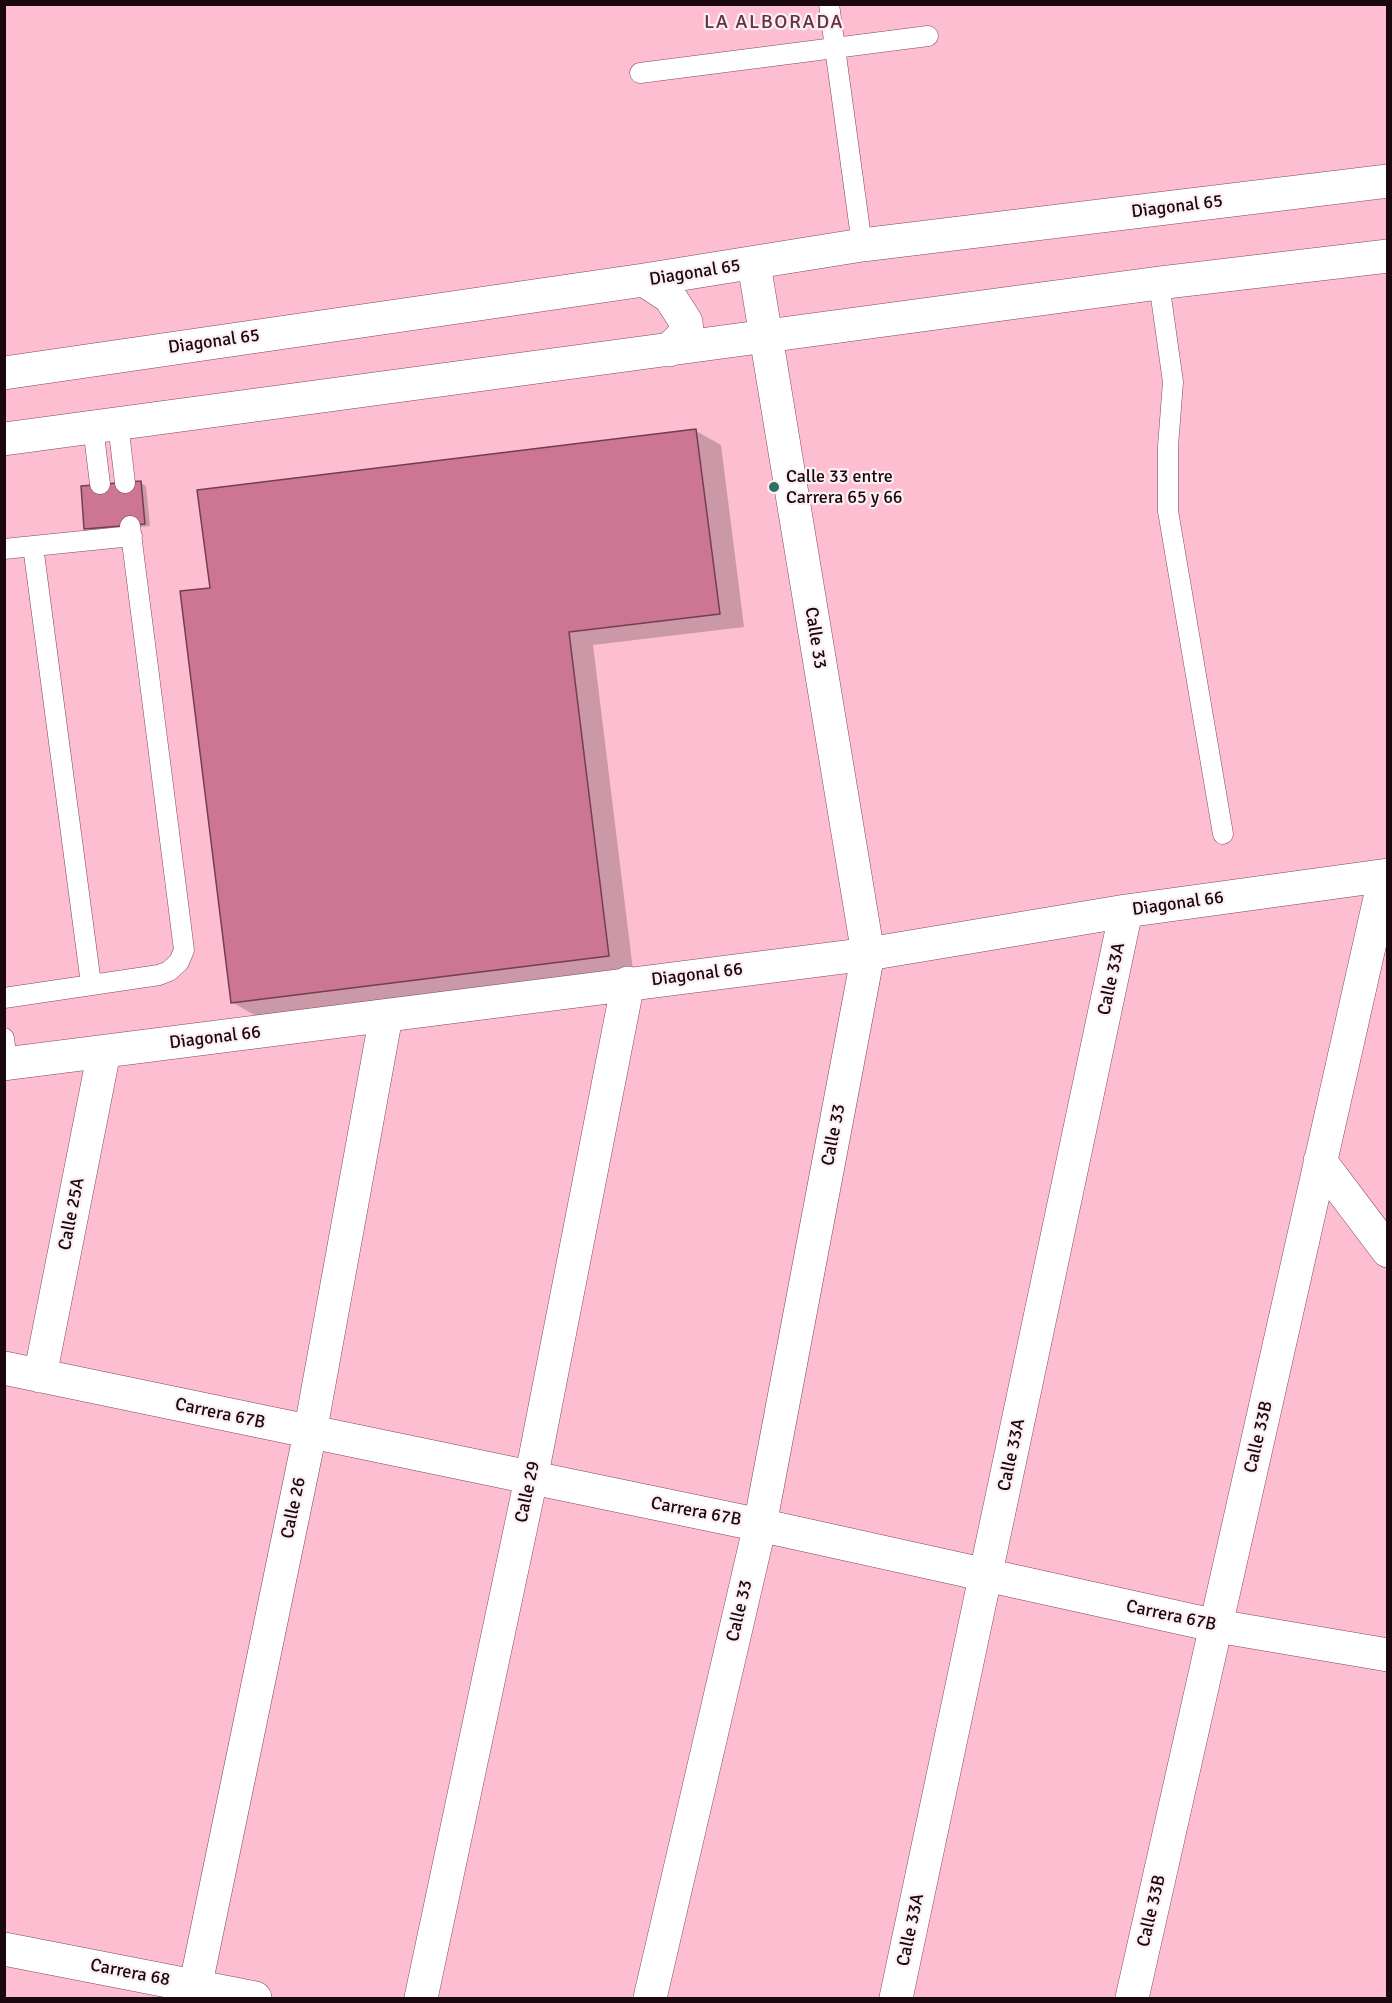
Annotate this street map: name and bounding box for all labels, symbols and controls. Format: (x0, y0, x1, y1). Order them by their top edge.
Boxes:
district label: LA ALBORADA (704, 11, 844, 35)
street label: Diagonal 65 (1130, 191, 1224, 223)
street label: Diagonal 65 (648, 255, 742, 291)
street label: Diagonal 65 (167, 325, 261, 359)
place label: Calle 33 entre Carrera 65 y 66 (786, 466, 903, 508)
marker: Calle 33 entre Carrera 65 y 66 (767, 480, 781, 494)
street label: Calle 33 (799, 605, 831, 671)
street label: Diagonal 66 (1131, 887, 1225, 921)
street label: Calle 33A (1094, 941, 1130, 1017)
street label: Diagonal 66 (650, 959, 744, 991)
street label: Diagonal 66 (168, 1022, 262, 1054)
street label: Calle 33 (817, 1102, 851, 1168)
street label: Calle 25A (54, 1176, 90, 1252)
street label: Carrera 67B (173, 1394, 267, 1434)
street label: Calle 33B (1240, 1399, 1278, 1475)
street label: Calle 33A (994, 1417, 1030, 1493)
street label: Calle 29 (511, 1459, 545, 1525)
street label: Calle 26 (277, 1475, 311, 1541)
street label: Carrera 67B (649, 1493, 743, 1531)
street label: Calle 33 (722, 1578, 758, 1644)
street label: Carrera 67B (1124, 1596, 1218, 1636)
street label: Calle 33B (1133, 1873, 1171, 1949)
street label: Calle 33A (893, 1892, 929, 1968)
street label: Carrera 68 (88, 1955, 172, 1991)

